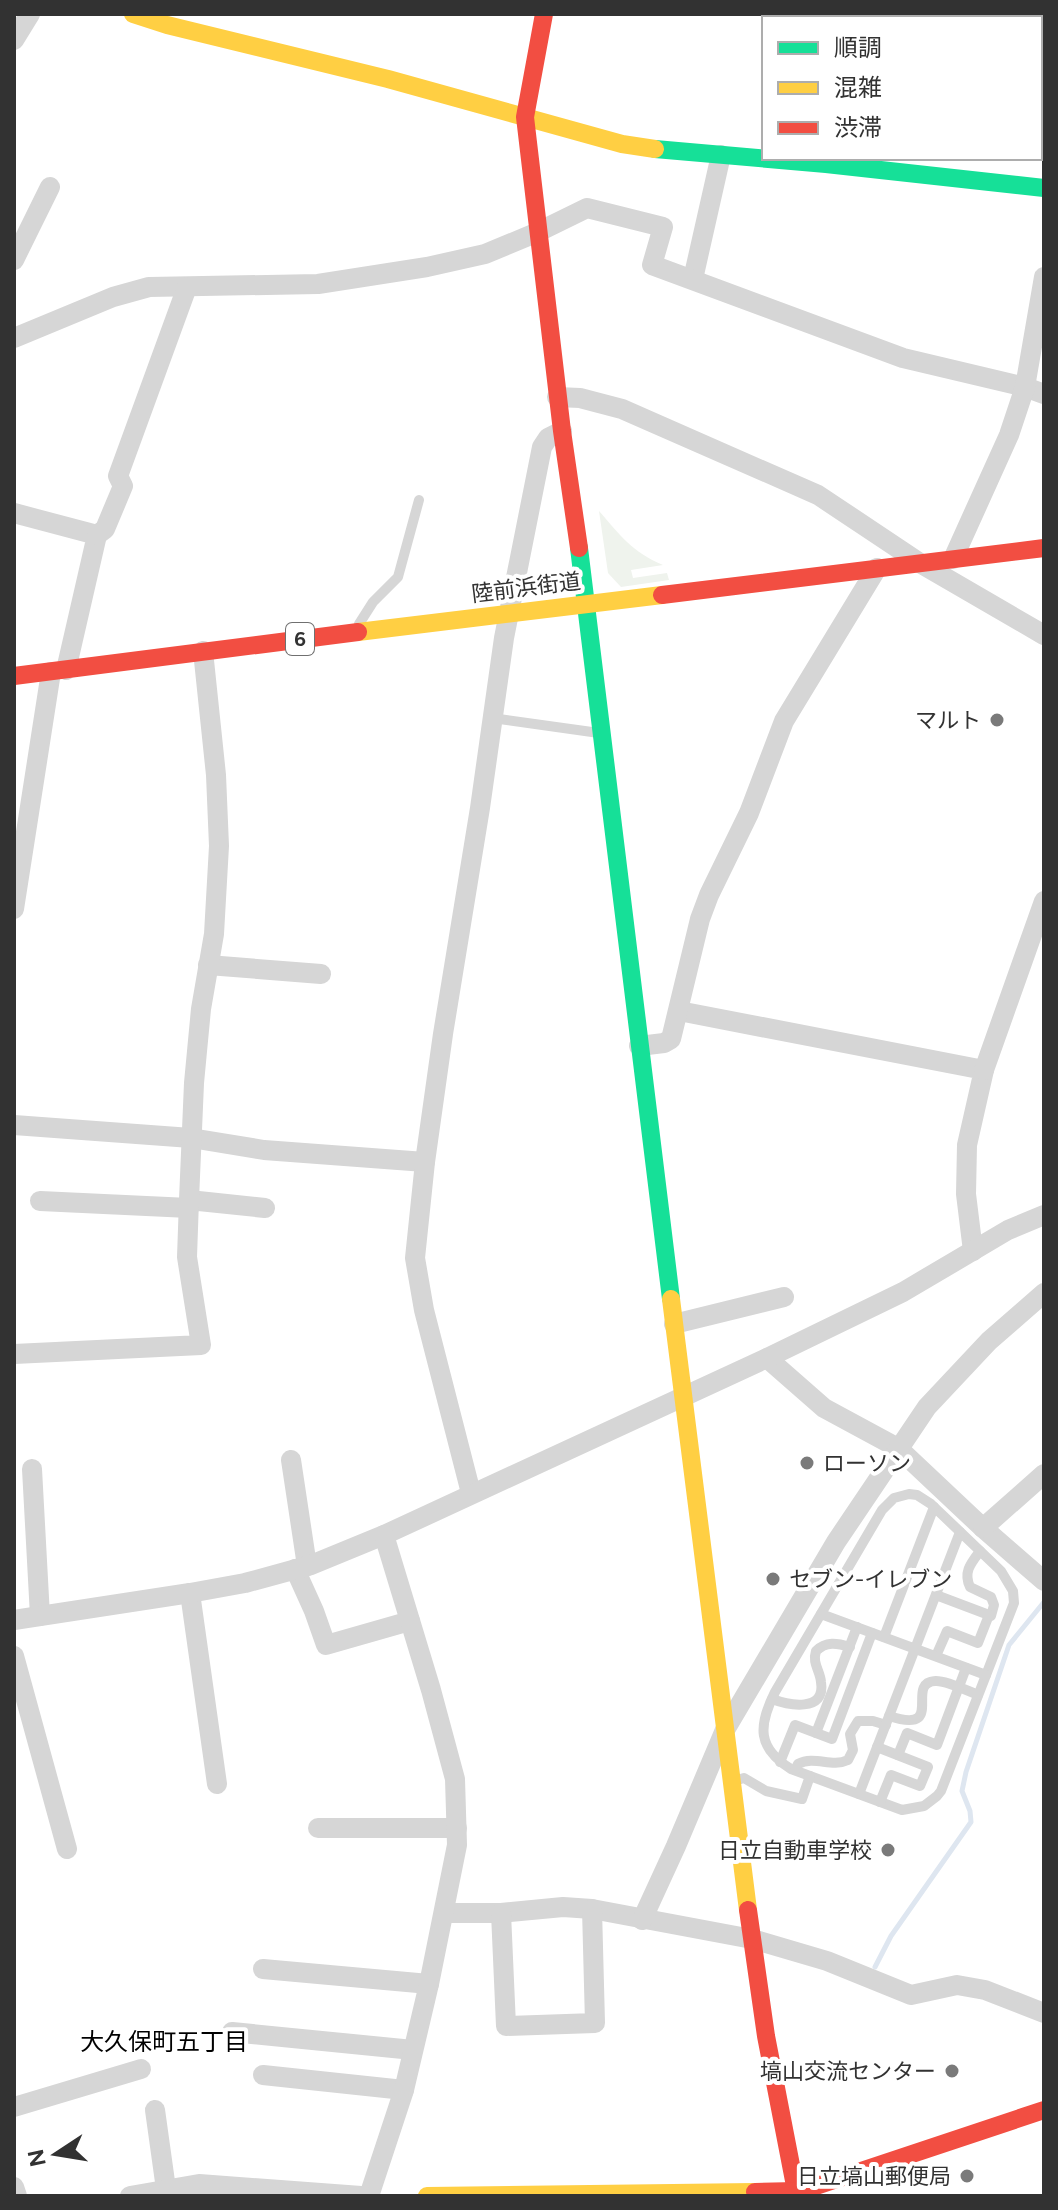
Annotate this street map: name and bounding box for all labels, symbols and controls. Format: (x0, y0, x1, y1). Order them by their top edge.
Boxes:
legend (762, 16, 1042, 160)
text: 順調 (834, 33, 882, 62)
text: 混雑 (834, 73, 882, 102)
text: 渋滞 (834, 113, 882, 142)
street label: 陸前浜街道 (470, 567, 582, 608)
road number: 6 (286, 623, 314, 655)
place label: マルト (915, 707, 981, 734)
marker: マルト (988, 711, 1006, 729)
place label: ローソン (823, 1450, 911, 1477)
marker: ローソン (798, 1454, 816, 1472)
place label: セブン-イレブン (789, 1566, 952, 1593)
marker: セブン-イレブン (764, 1570, 782, 1588)
place label: 日立自動車学校 (718, 1837, 872, 1864)
marker: 日立自動車学校 (879, 1841, 897, 1859)
district label: 大久保町五丁目 (80, 2027, 248, 2056)
place label: 塙山交流センター (760, 2058, 936, 2085)
marker: 塙山交流センター (943, 2062, 961, 2080)
north arrow (16, 2114, 96, 2194)
text: N (22, 2147, 52, 2169)
place label: 日立塙山郵便局 (797, 2163, 951, 2190)
marker: 日立塙山郵便局 (958, 2167, 976, 2185)

